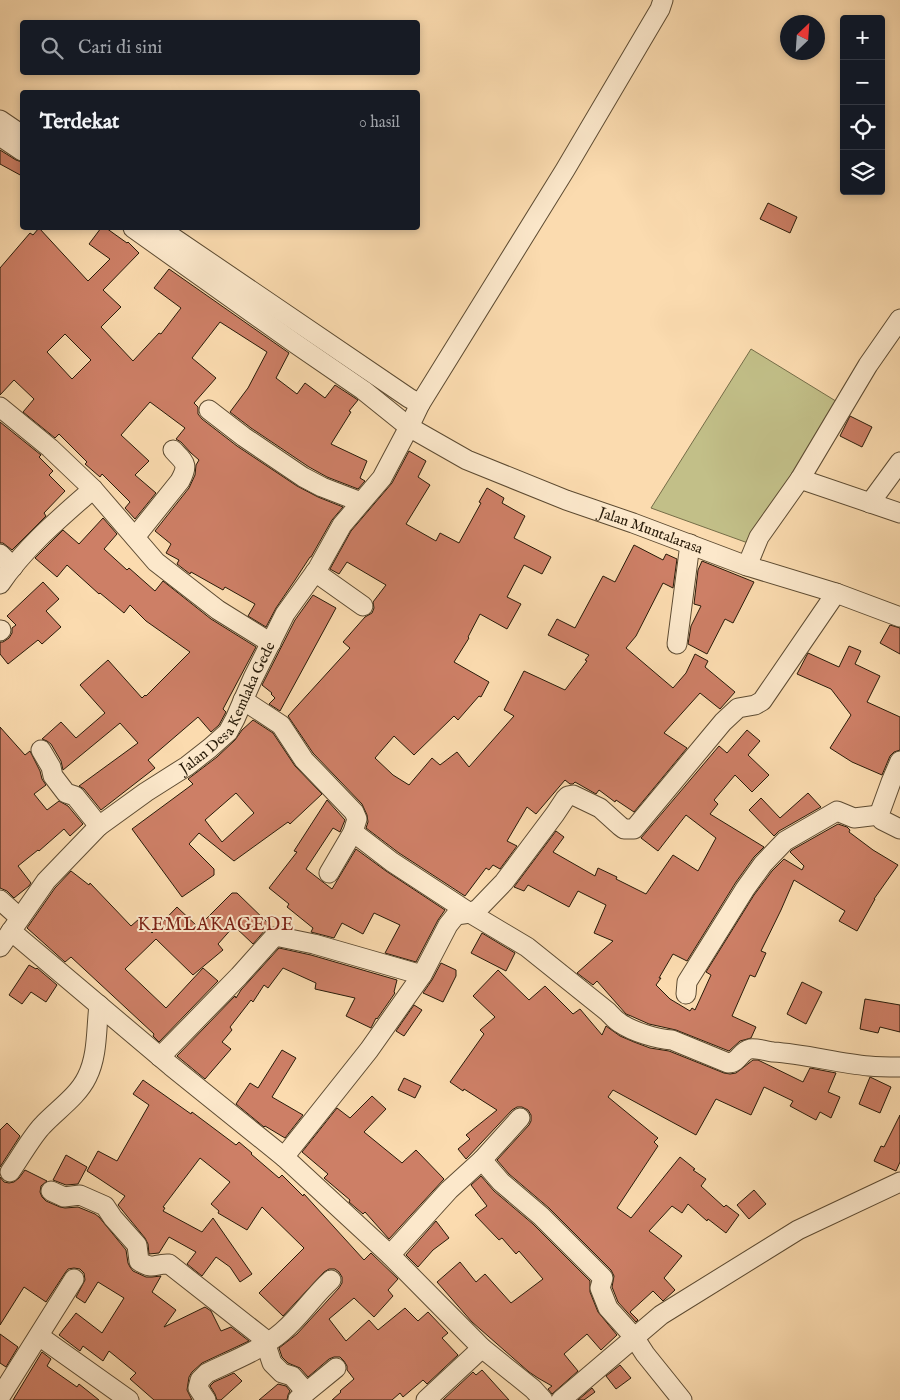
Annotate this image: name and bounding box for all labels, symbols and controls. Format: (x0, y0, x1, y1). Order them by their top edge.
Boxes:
north arrow (780, 15, 825, 60)
map controls (840, 15, 885, 195)
button: + (840, 15, 885, 60)
search box (20, 20, 420, 75)
icon: search (38, 34, 66, 62)
text: Cari di sini (78, 36, 162, 60)
button: − (840, 60, 885, 105)
button: locate (840, 105, 885, 150)
text: Terdekat (40, 109, 119, 136)
text: 0 hasil (359, 113, 400, 133)
button: layers (840, 150, 885, 195)
street label: Jalan Muntalarasa (594, 502, 706, 558)
street label: Jalan Desa Kemlaka Gede (174, 638, 279, 779)
district label: KEMLAKAGEDE (138, 914, 294, 937)

